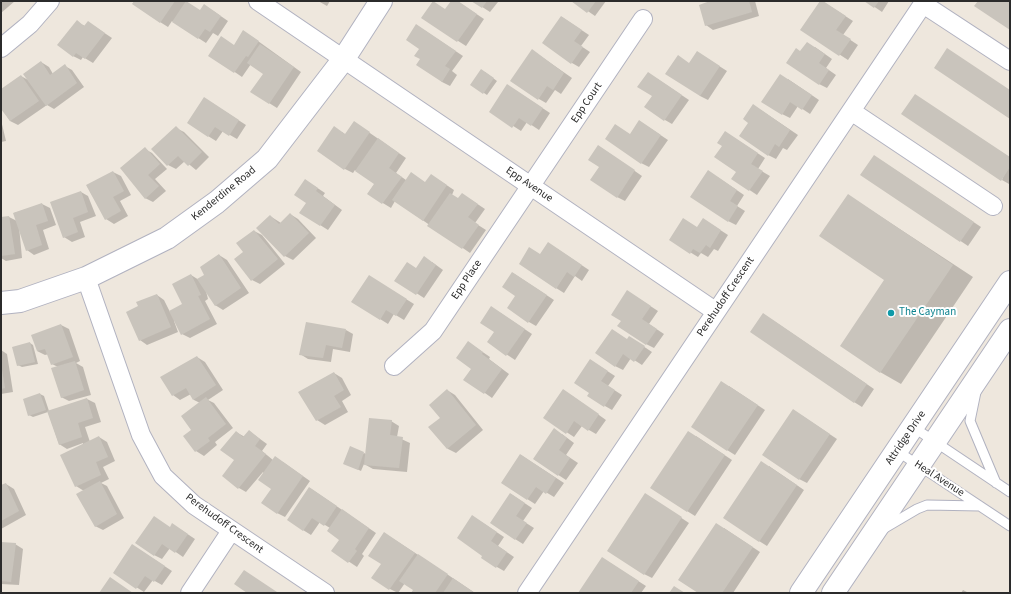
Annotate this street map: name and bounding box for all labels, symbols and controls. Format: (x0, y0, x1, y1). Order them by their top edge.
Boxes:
street label: Epp Court (569, 80, 605, 126)
street label: Kenderdine Road (189, 164, 259, 224)
street label: Epp Avenue (503, 164, 555, 206)
street label: Perehudoff Crescent (694, 255, 758, 339)
street label: Epp Place (449, 258, 485, 302)
place label: The Cayman (899, 306, 956, 320)
marker: The Cayman (886, 308, 896, 318)
street label: Attridge Drive (883, 408, 929, 468)
street label: Heal Avenue (912, 458, 966, 500)
street label: Perehudoff Crescent (182, 491, 266, 557)

